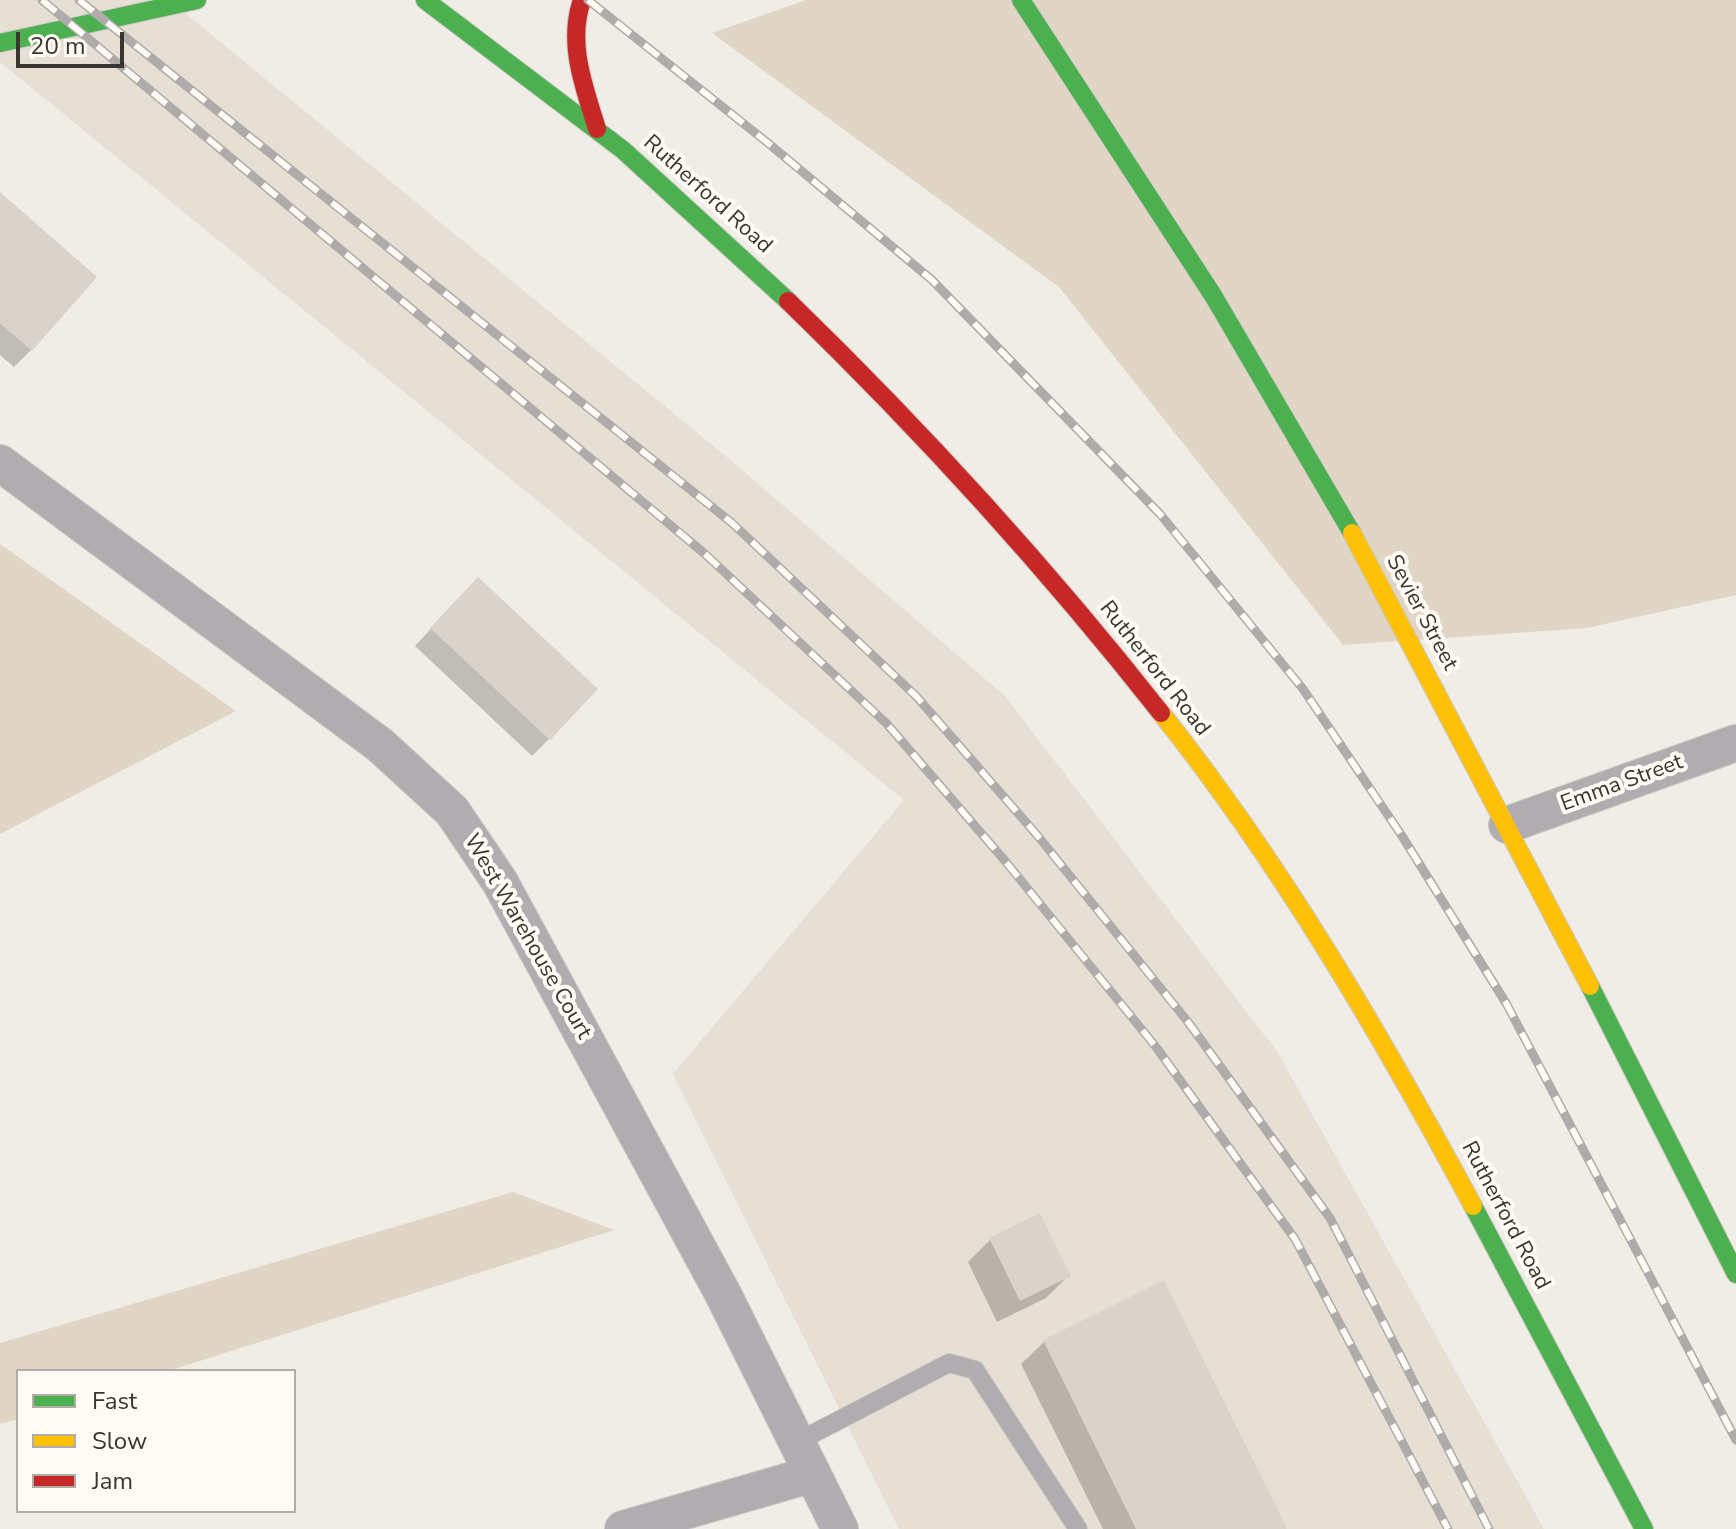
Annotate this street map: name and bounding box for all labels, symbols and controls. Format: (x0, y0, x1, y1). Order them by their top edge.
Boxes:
scale bar (20, 16, 128, 66)
text: 20 m (30, 30, 86, 62)
street label: Rutherford Road (637, 130, 777, 260)
street label: Sevier Street (1380, 551, 1462, 675)
street label: Rutherford Road (1093, 596, 1215, 742)
street label: Emma Street (1557, 750, 1687, 818)
street label: West Warehouse Court (457, 830, 597, 1044)
street label: Rutherford Road (1455, 1137, 1555, 1295)
legend (16, 1369, 296, 1513)
text: Fast (92, 1385, 137, 1417)
text: Slow (92, 1425, 147, 1457)
text: Jam (92, 1465, 133, 1497)

